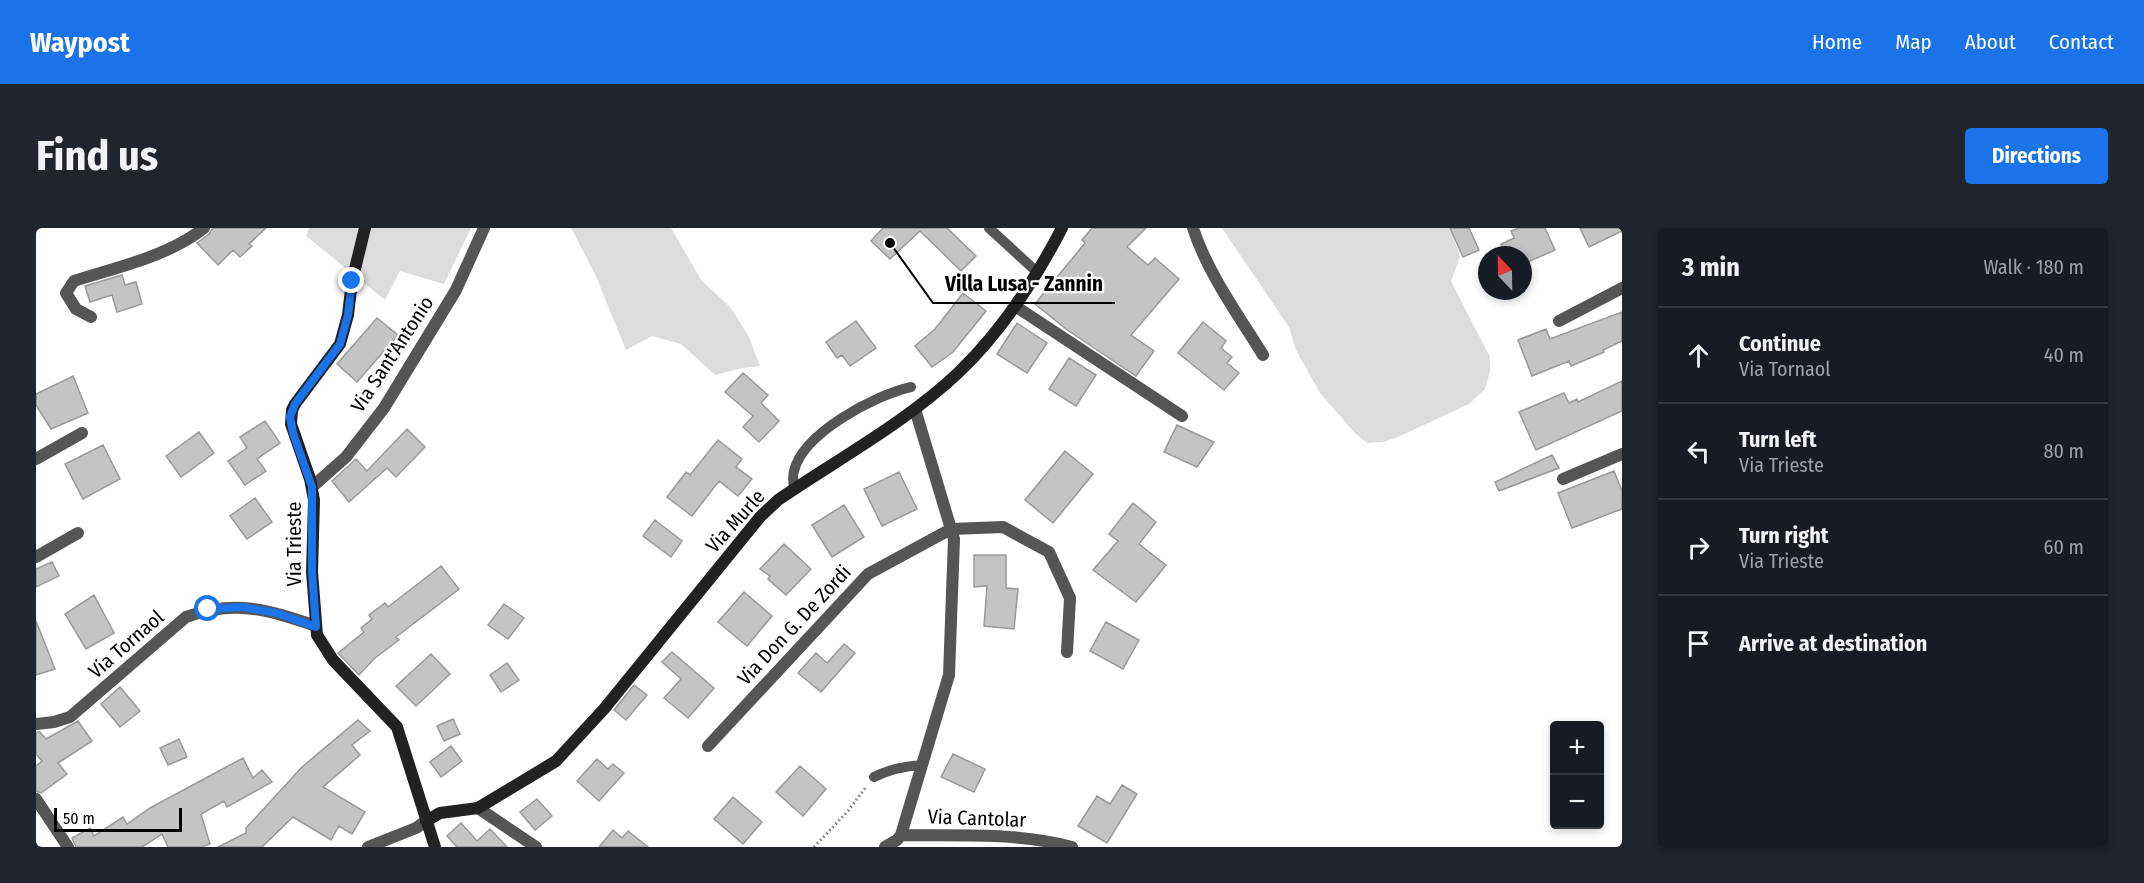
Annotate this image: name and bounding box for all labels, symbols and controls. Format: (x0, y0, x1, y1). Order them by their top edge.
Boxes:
text: Waypost (30, 26, 130, 59)
text: Home (1812, 29, 1862, 55)
text: Map (1895, 29, 1932, 55)
text: About (1965, 29, 2016, 55)
text: Contact (2049, 29, 2114, 55)
button: Directions (1965, 128, 2108, 184)
text: Find us (36, 131, 158, 181)
north arrow (1478, 246, 1532, 300)
text: 3 min (1682, 252, 1740, 283)
text: Walk · 180 m (1983, 255, 2084, 279)
callout: Villa Lusa - Zannin (933, 264, 1115, 303)
route end (338, 267, 364, 293)
text: Villa Lusa - Zannin (944, 271, 1103, 297)
street label: Via Sant'Antonio (346, 291, 438, 417)
text: Continue (1739, 330, 1821, 357)
icon: ahead (1682, 339, 1715, 372)
text: 40 m (2044, 343, 2084, 367)
text: Via Tornaol (1739, 357, 1831, 381)
text: Turn left (1739, 426, 1817, 453)
icon: left (1682, 435, 1715, 468)
text: 80 m (2044, 439, 2084, 463)
text: Via Trieste (1739, 453, 1824, 477)
street label: Via Murle (701, 485, 769, 557)
street label: Via Trieste (282, 502, 306, 586)
text: Turn right (1739, 522, 1828, 549)
icon: right (1682, 531, 1715, 564)
text: 60 m (2044, 535, 2084, 559)
text: Via Trieste (1739, 549, 1824, 573)
street label: Via Don G. De Zordi (732, 560, 856, 690)
route start (194, 595, 220, 621)
street label: Via Tornaol (84, 605, 168, 683)
icon: arrive (1682, 627, 1715, 660)
text: Arrive at destination (1739, 630, 1927, 657)
map controls (1550, 721, 1604, 829)
button: + (1550, 721, 1604, 775)
button: − (1550, 775, 1604, 829)
street label: Via Cantolar (927, 804, 1027, 832)
scale bar (54, 805, 182, 832)
text: 50 m (63, 809, 95, 828)

